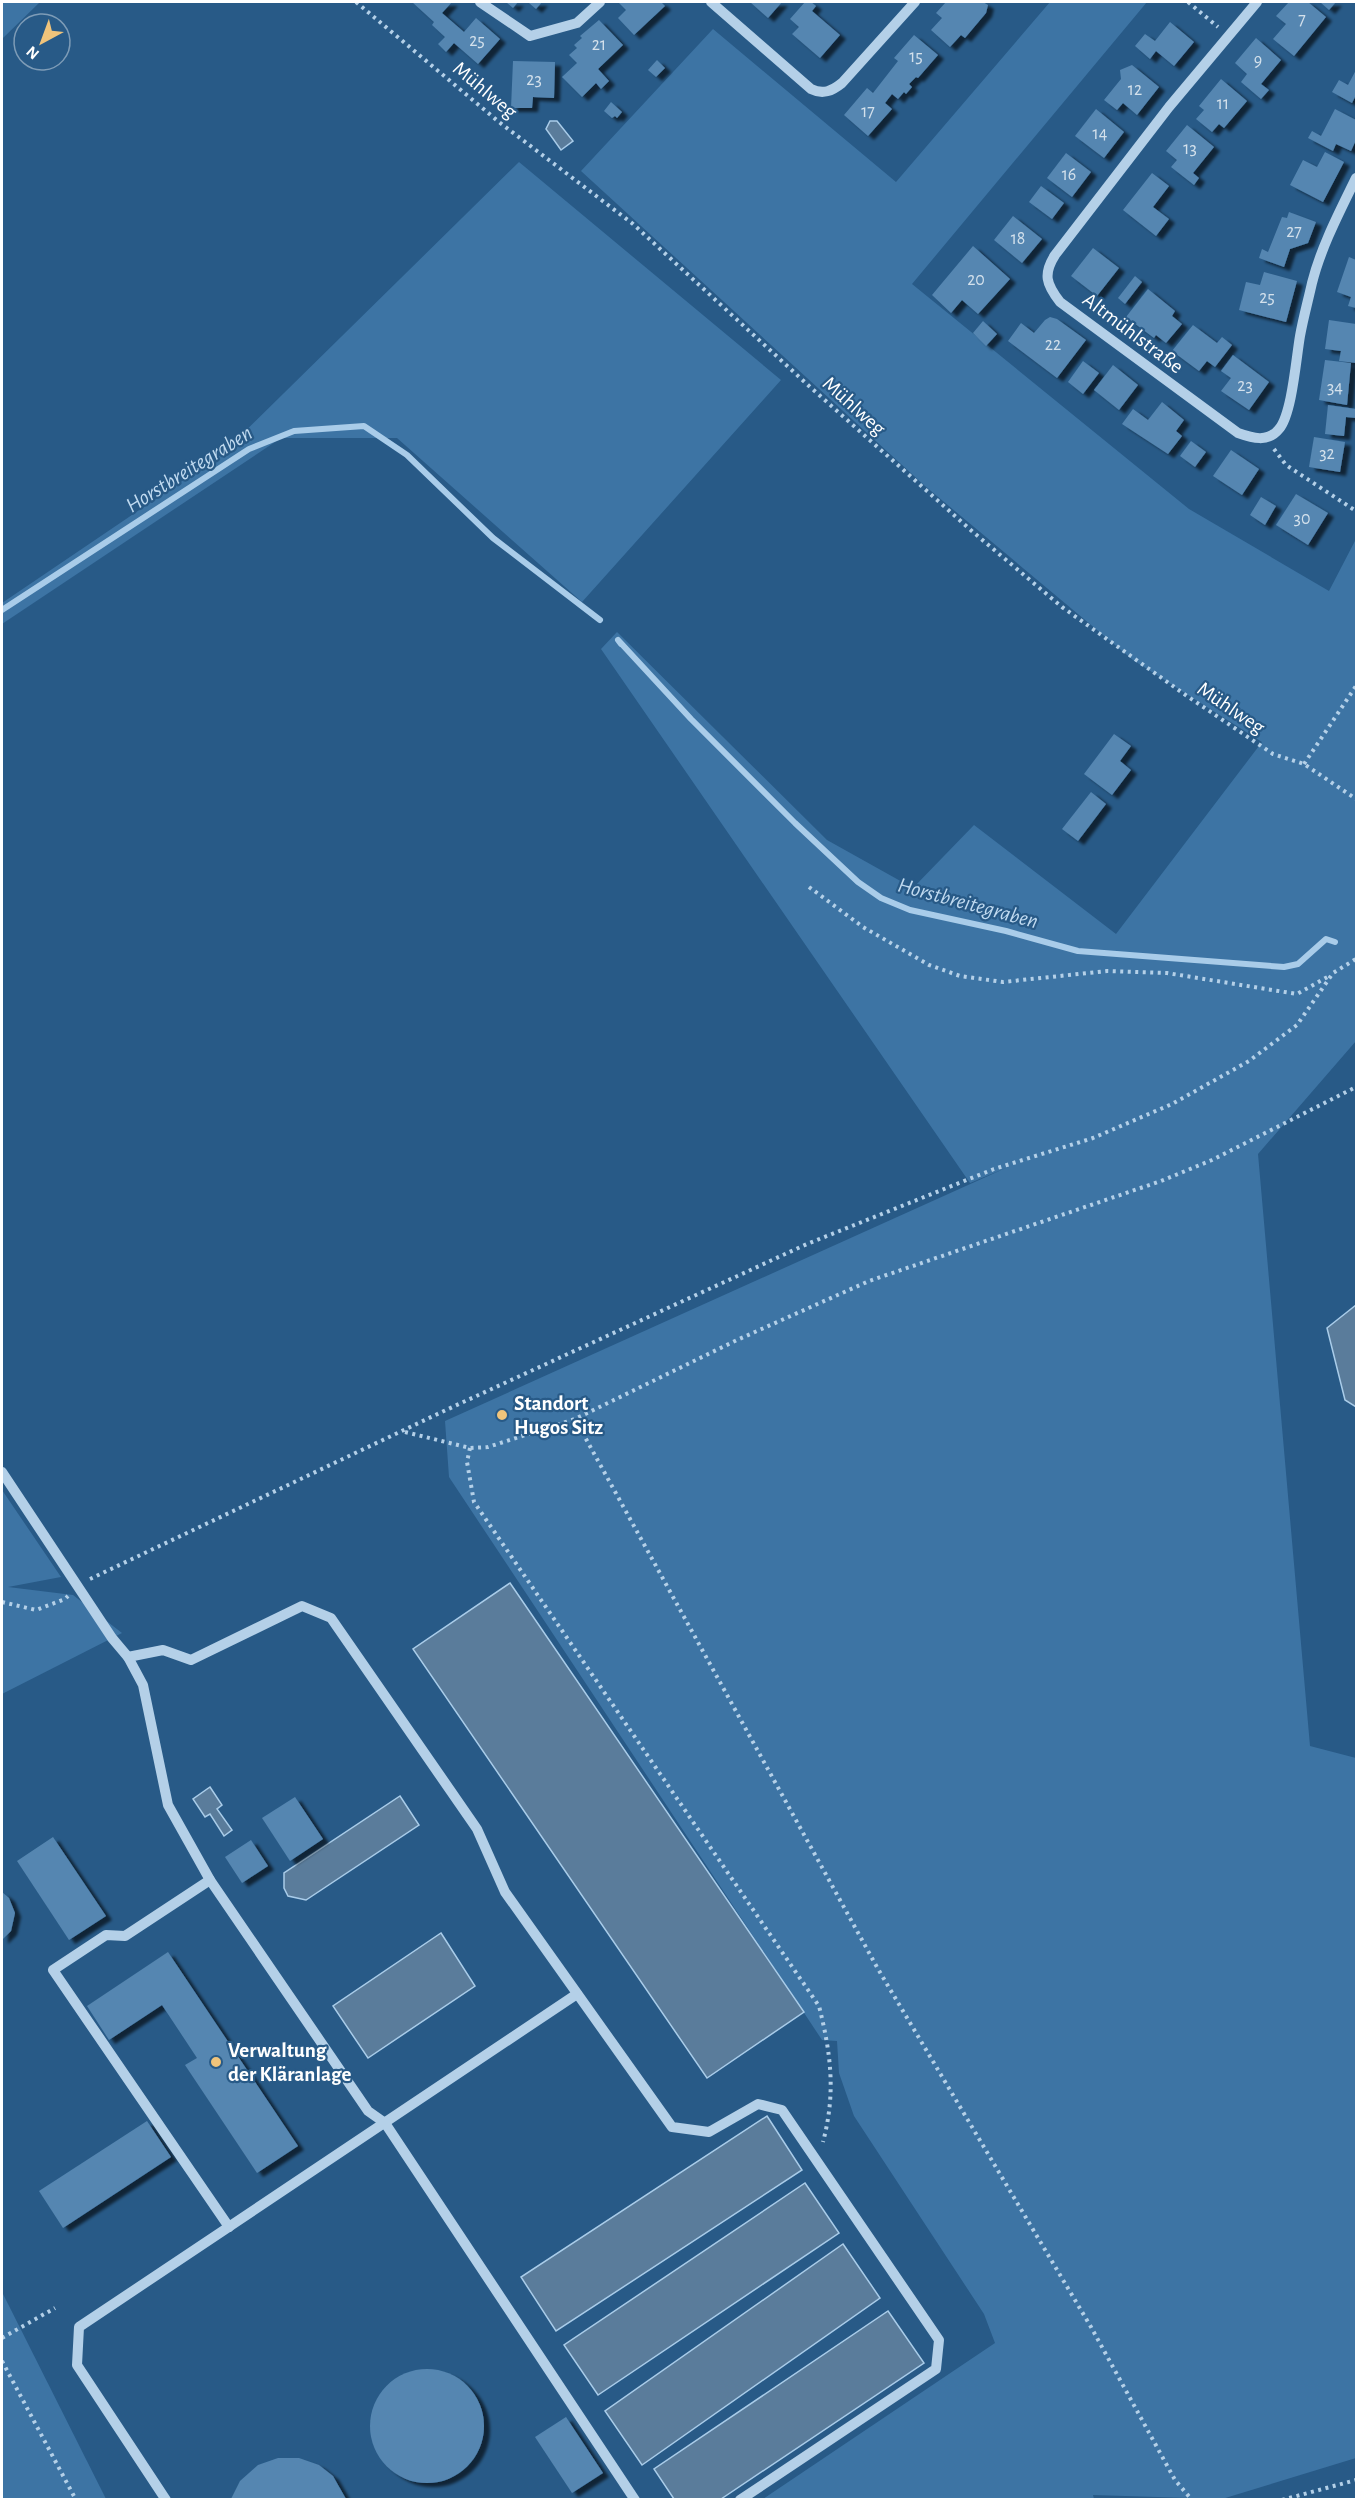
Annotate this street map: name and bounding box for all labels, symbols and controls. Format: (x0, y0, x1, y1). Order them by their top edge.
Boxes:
house number: 7 (1298, 11, 1306, 29)
north arrow (12, 12, 72, 72)
house number: 25 (469, 32, 485, 50)
house number: 21 (592, 36, 606, 54)
text: N (23, 43, 42, 62)
house number: 15 (909, 48, 923, 66)
house number: 9 (1254, 52, 1262, 70)
street label: Mühlweg (449, 57, 522, 123)
house number: 23 (526, 71, 542, 89)
house number: 12 (1128, 81, 1142, 99)
house number: 11 (1217, 95, 1229, 113)
house number: 17 (861, 103, 875, 121)
house number: 14 (1093, 125, 1108, 143)
house number: 13 (1183, 140, 1197, 158)
house number: 16 (1062, 166, 1076, 184)
house number: 27 (1286, 223, 1302, 241)
house number: 18 (1011, 230, 1025, 248)
house number: 20 (967, 271, 985, 289)
street label: Altmühlstraße (1079, 289, 1187, 377)
house number: 25 (1259, 289, 1275, 307)
house number: 22 (1045, 336, 1061, 354)
street label: Mühlweg (819, 373, 890, 440)
house number: 23 (1237, 377, 1253, 395)
house number: 34 (1327, 379, 1343, 397)
water label: Horstbreitegraben (122, 421, 256, 517)
house number: 32 (1319, 445, 1335, 463)
house number: 30 (1294, 510, 1310, 528)
street label: Mühlweg (1193, 678, 1269, 739)
water label: Horstbreitegraben (895, 874, 1041, 932)
place label: Standort Hugos Sitz (514, 1393, 603, 1438)
marker: Standort Hugos Sitz (495, 1408, 509, 1422)
place label: Verwaltung der Kläranlage (228, 2040, 351, 2085)
marker: Verwaltung der Kläranlage (209, 2055, 223, 2069)

